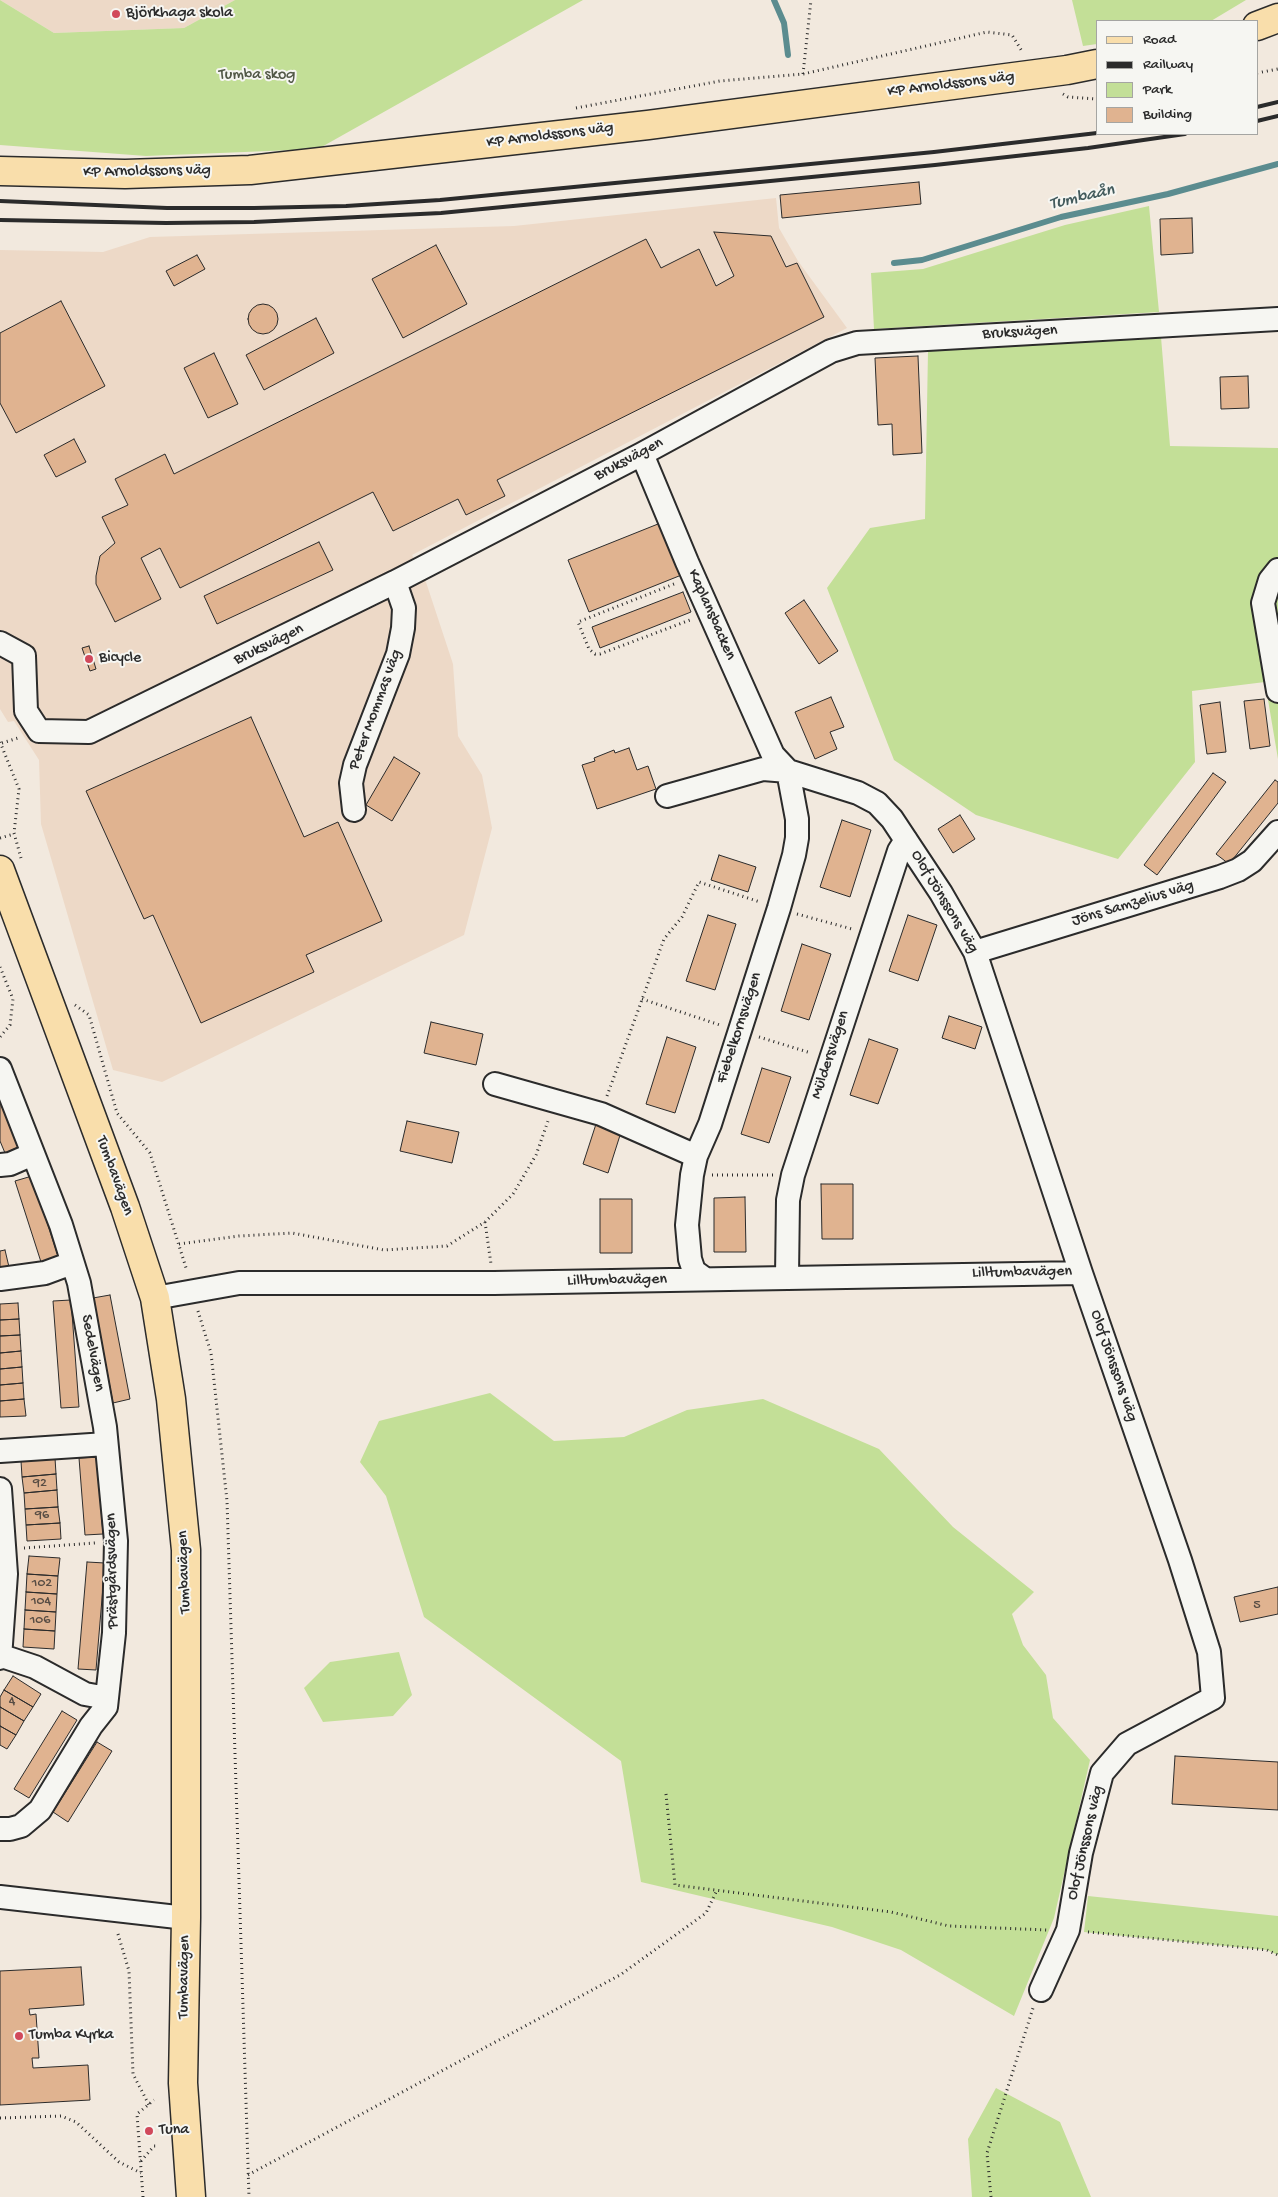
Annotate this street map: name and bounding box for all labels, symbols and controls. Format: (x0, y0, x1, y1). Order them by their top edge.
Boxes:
place label: Björkhaga skola (126, 4, 233, 24)
marker: Björkhaga skola (110, 8, 122, 20)
legend (1096, 20, 1258, 135)
text: Road (1143, 31, 1176, 49)
text: Railway (1143, 56, 1193, 74)
park label: Tumba skog (219, 66, 295, 86)
street label: KP Arnoldssons väg (886, 68, 1016, 102)
text: Park (1143, 81, 1172, 99)
text: Building (1143, 106, 1192, 124)
street label: KP Arnoldssons väg (485, 119, 615, 153)
street label: KP Arnoldssons väg (83, 161, 211, 183)
water label: Tumbaån (1047, 180, 1117, 216)
street label: Bruksvägen (982, 321, 1058, 345)
street label: Bruksvägen (591, 434, 667, 486)
street label: Kaplansbacken (682, 567, 740, 663)
street label: Bruksvägen (231, 620, 307, 670)
street label: Peter Mommas väg (345, 647, 407, 773)
place label: Bicycle (99, 649, 141, 669)
marker: Bicycle (83, 653, 95, 665)
street label: Olof Jönssons väg (906, 847, 982, 957)
street label: Jöns Samzelius väg (1070, 876, 1196, 932)
street label: Fiebelkornsvägen (713, 970, 767, 1086)
street label: Müldersvägen (808, 1008, 854, 1102)
street label: Tumbavägen (91, 1134, 137, 1218)
street label: Lilltumbavägen (972, 1263, 1072, 1283)
street label: Lilltumbavägen (567, 1271, 667, 1291)
street label: Olof Jönssons väg (1085, 1308, 1141, 1424)
street label: Sedelvägen (76, 1313, 108, 1393)
house number: 92 (33, 1476, 47, 1492)
house number: 96 (35, 1508, 49, 1524)
street label: Prästgårdsvägen (102, 1513, 124, 1629)
street label: Tumbavägen (174, 1530, 196, 1614)
house number: 102 (32, 1576, 52, 1592)
house number: 104 (31, 1594, 51, 1610)
house number: 5 (1253, 1598, 1261, 1614)
house number: 106 (30, 1613, 50, 1629)
house number: 4 (9, 1694, 15, 1710)
street label: Olof Jönssons väg (1063, 1784, 1109, 1902)
street label: Tumbavägen (175, 1935, 195, 2019)
place label: Tumba Kyrka (29, 2026, 114, 2046)
marker: Tumba Kyrka (13, 2030, 25, 2042)
place label: Tuna (159, 2121, 189, 2141)
marker: Tuna (143, 2125, 155, 2137)

